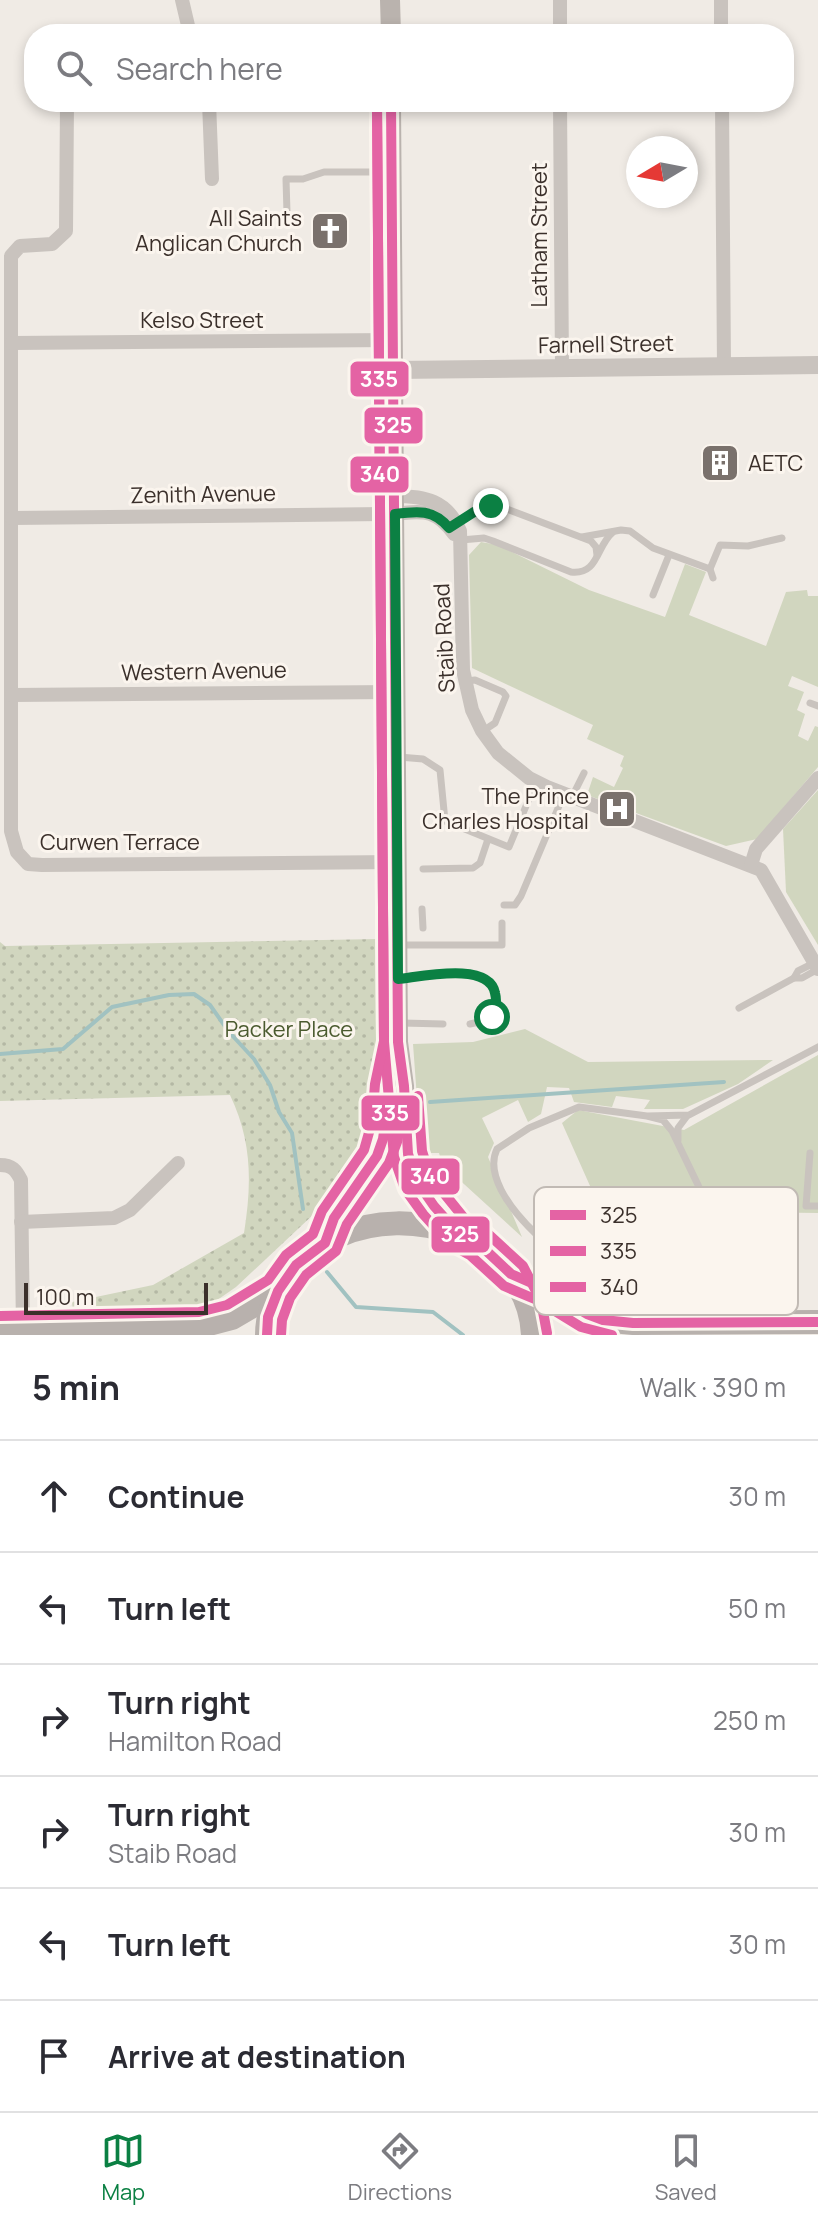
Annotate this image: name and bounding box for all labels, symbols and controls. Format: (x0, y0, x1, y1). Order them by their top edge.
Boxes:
search box (24, 24, 794, 112)
icon: search (52, 46, 96, 90)
text: Search here (116, 48, 283, 89)
north arrow (626, 136, 698, 208)
street label: Latham Street (524, 162, 554, 308)
place label: All Saints Anglican Church (135, 203, 302, 258)
church icon: All Saints Anglican Church (309, 210, 351, 252)
street label: Kelso Street (140, 305, 264, 335)
street label: Farnell Street (538, 328, 674, 360)
line badge: 335 (349, 360, 410, 398)
text: 335 (360, 364, 398, 394)
line badge: 325 (363, 406, 424, 445)
text: 325 (374, 410, 412, 440)
building icon: AETC (699, 442, 741, 484)
place label: AETC (748, 448, 803, 478)
line badge: 340 (349, 455, 410, 494)
text: 340 (360, 459, 400, 489)
street label: Zenith Avenue (130, 478, 276, 510)
route end (473, 488, 509, 524)
street label: Staib Road (426, 583, 462, 693)
street label: Western Avenue (121, 655, 287, 687)
place label: The Prince Charles Hospital (422, 781, 589, 836)
hospital icon: The Prince Charles Hospital (596, 788, 638, 830)
street label: Curwen Terrace (40, 827, 200, 857)
route start (474, 999, 510, 1035)
park label: Packer Place (225, 1014, 353, 1044)
line badge: 335 (360, 1094, 421, 1132)
text: 335 (371, 1098, 409, 1128)
line badge: 340 (400, 1157, 461, 1196)
text: 340 (410, 1161, 450, 1191)
legend (534, 1187, 798, 1315)
text: 325 (600, 1200, 637, 1230)
line badge: 325 (430, 1215, 491, 1254)
text: 325 (441, 1219, 479, 1249)
text: 335 (600, 1236, 637, 1266)
text: 340 (600, 1272, 639, 1302)
scale bar (24, 1279, 208, 1315)
text: 100 m (36, 1282, 94, 1312)
text: 5 min (32, 1364, 120, 1410)
text: Walk · 390 m (640, 1369, 786, 1405)
icon: ahead (32, 1474, 76, 1518)
text: Continue (108, 1476, 244, 1517)
text: 30 m (729, 1478, 786, 1514)
icon: left (32, 1586, 76, 1630)
text: Turn left (108, 1588, 231, 1629)
text: 50 m (728, 1590, 786, 1626)
text: Turn right (108, 1682, 251, 1723)
icon: right (32, 1698, 76, 1742)
text: 250 m (713, 1702, 786, 1738)
text: Hamilton Road (108, 1723, 282, 1759)
text: Turn right (108, 1794, 251, 1835)
icon: right (32, 1810, 76, 1854)
text: 30 m (729, 1814, 786, 1850)
text: Staib Road (108, 1835, 237, 1871)
icon: left (32, 1922, 76, 1966)
text: Turn left (108, 1924, 231, 1965)
text: 30 m (729, 1926, 786, 1962)
icon: arrive (32, 2034, 76, 2078)
text: Arrive at destination (108, 2036, 406, 2077)
tab: Map (101, 2129, 145, 2207)
tab: Directions (348, 2129, 452, 2207)
tab: Saved (655, 2129, 717, 2207)

